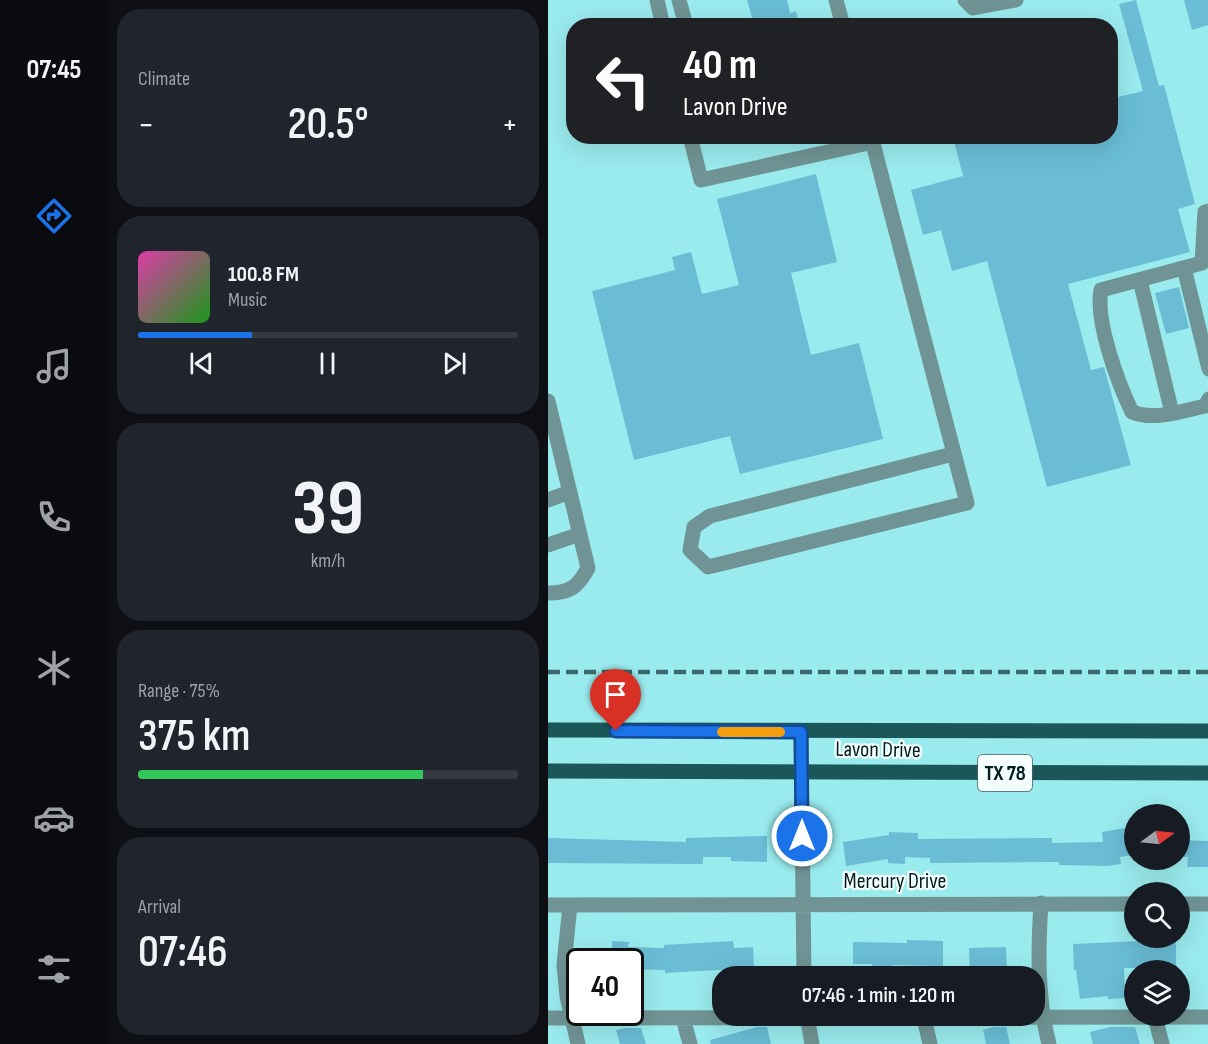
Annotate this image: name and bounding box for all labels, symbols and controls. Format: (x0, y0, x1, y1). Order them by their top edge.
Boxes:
text: 40 m (683, 40, 757, 91)
icon: left (584, 42, 662, 120)
text: 07:45 (27, 54, 81, 86)
text: Climate (138, 67, 190, 91)
text: Lavon Drive (683, 91, 788, 123)
text: 20.5° (287, 97, 369, 152)
text: − (138, 105, 154, 145)
text: + (502, 105, 518, 145)
icon: directions (33, 195, 75, 237)
text: 100.8 FM (228, 261, 299, 288)
text: Music (228, 288, 267, 312)
icon: music (33, 345, 75, 387)
icon: previous (185, 347, 218, 380)
icon: pause (311, 347, 344, 380)
icon: next (438, 347, 471, 380)
text: 39 (292, 463, 364, 556)
icon: phone (33, 496, 75, 538)
text: km/h (311, 549, 345, 573)
icon: climate (33, 647, 75, 689)
pin (590, 669, 641, 731)
icon: arrive (599, 678, 632, 711)
text: Range · 75% (138, 679, 220, 703)
text: 375 km (138, 709, 250, 764)
street label: Lavon Drive (835, 736, 921, 764)
road number: TX 78 (978, 755, 1032, 791)
icon: car (33, 797, 75, 839)
position arrow (770, 804, 834, 868)
north arrow (1124, 804, 1190, 870)
map controls (1124, 804, 1190, 1026)
street label: Mercury Drive (844, 868, 946, 895)
button: search (1124, 882, 1190, 948)
text: Arrival (138, 895, 181, 919)
text: 07:46 (138, 925, 228, 980)
icon: filters (33, 948, 75, 990)
speed limit sign: 40 (566, 948, 644, 1026)
button: layers (1124, 960, 1190, 1026)
text: 07:46 · 1 min · 120 m (802, 982, 955, 1009)

